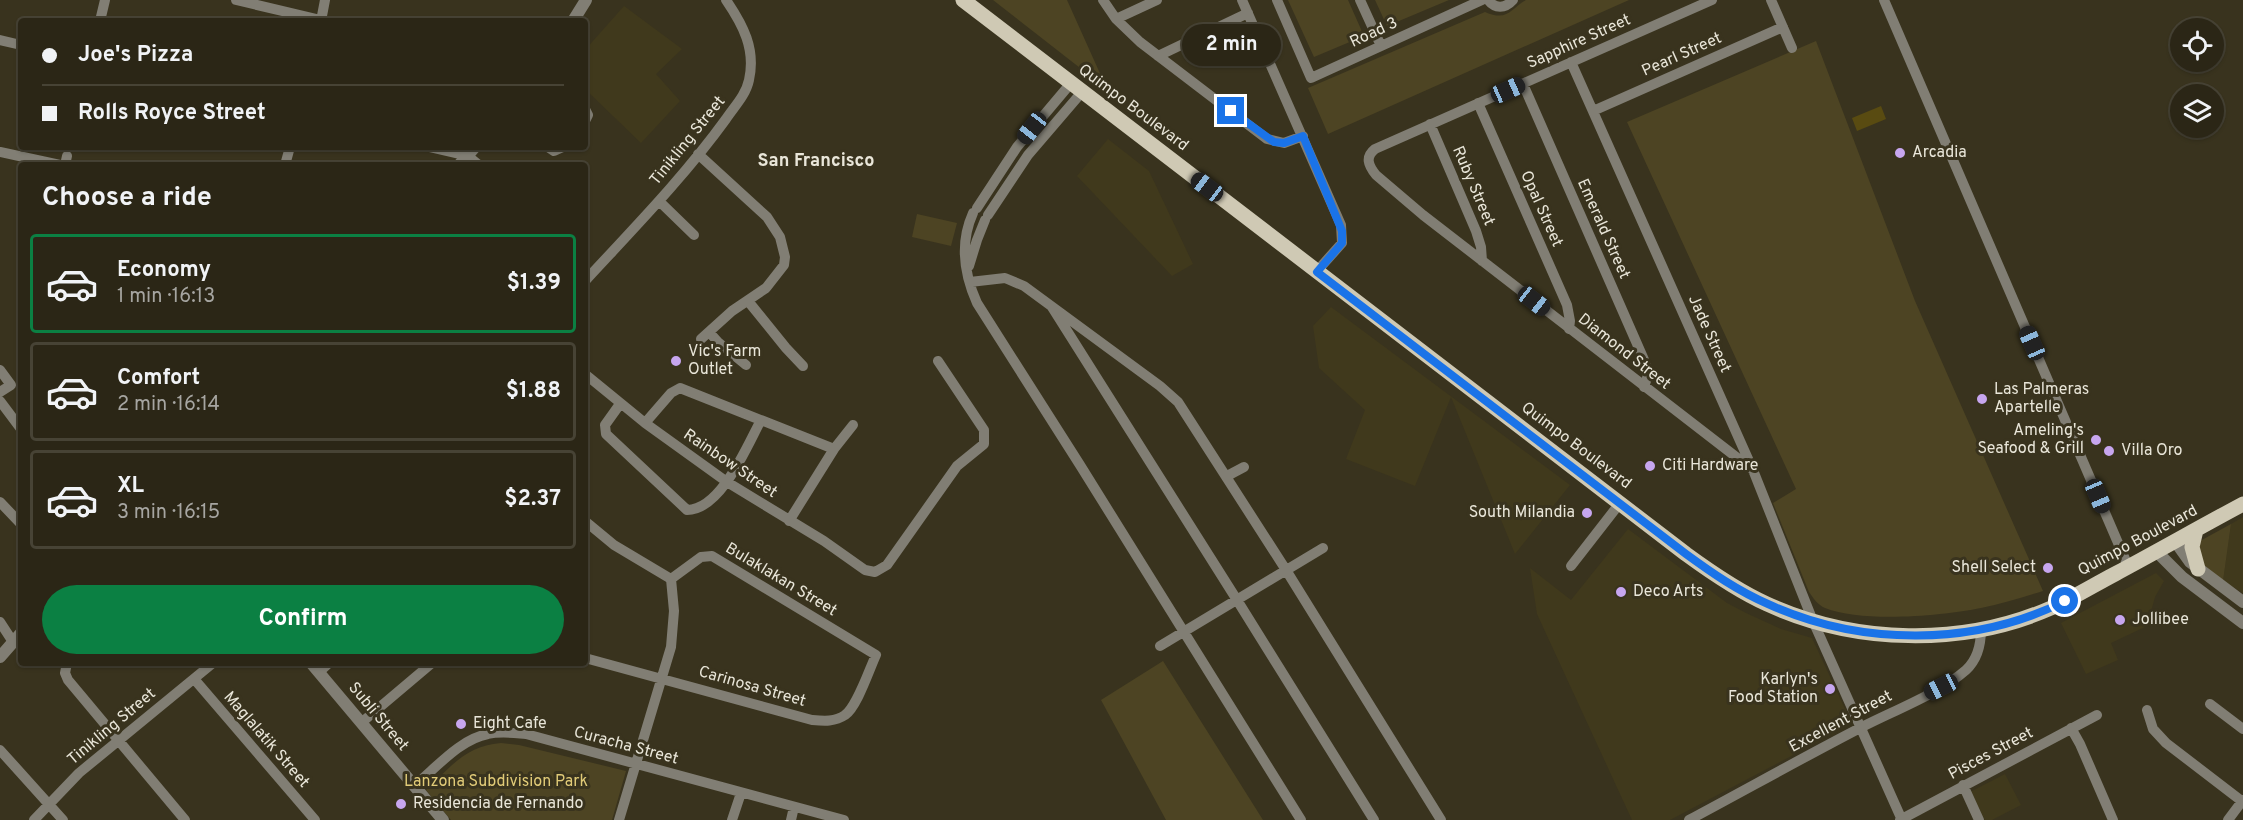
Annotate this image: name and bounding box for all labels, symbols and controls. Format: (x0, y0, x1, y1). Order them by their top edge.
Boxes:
street label: Sapphire Street (1524, 10, 1634, 74)
street label: Road 3 (1347, 13, 1401, 53)
map controls (2170, 18, 2224, 138)
button: locate (2170, 18, 2224, 72)
callout: 2 min (1182, 24, 1280, 66)
street label: Pearl Street (1639, 28, 1725, 82)
text: 2 min (1205, 32, 1258, 58)
text: Joe's Pizza (78, 42, 193, 69)
street label: Quimpo Boulevard (1074, 60, 1192, 156)
car (1488, 74, 1528, 106)
button: layers (2170, 84, 2224, 138)
street label: Tinikling Street (646, 92, 730, 190)
route end (1217, 97, 1244, 124)
text: Rolls Royce Street (78, 100, 266, 127)
car (1014, 108, 1050, 148)
street label: Ruby Street (1447, 143, 1499, 229)
place label: Arcadia (1912, 143, 1967, 163)
marker: Arcadia (1893, 146, 1907, 160)
district label: San Francisco (758, 150, 874, 173)
street label: Opal Street (1515, 168, 1567, 250)
car (1187, 169, 1227, 205)
street label: Emerald Street (1572, 176, 1634, 282)
text: Choose a ride (42, 181, 212, 215)
icon: car (45, 257, 99, 311)
text: Economy (117, 257, 211, 284)
text: $1.39 (507, 270, 561, 297)
car (1514, 283, 1554, 319)
text: 1 min · 16:13 (117, 284, 215, 310)
street label: Jade Street (1683, 292, 1735, 376)
street label: Diamond Street (1574, 310, 1674, 394)
car (2016, 323, 2048, 363)
place label: Vic's Farm Outlet (688, 342, 761, 380)
marker: Vic's Farm Outlet (669, 354, 683, 368)
icon: car (45, 365, 99, 419)
text: Comfort (117, 365, 200, 392)
text: $1.88 (506, 378, 561, 405)
place label: Las Palmeras Apartelle (1994, 380, 2089, 418)
text: 2 min · 16:14 (117, 392, 220, 418)
marker: Las Palmeras Apartelle (1975, 392, 1989, 406)
street label: Quimpo Boulevard (1517, 398, 1635, 494)
place label: Ameling's Seafood & Grill (1978, 421, 2084, 459)
street label: Rainbow Street (679, 425, 781, 503)
marker: Ameling's Seafood & Grill (2089, 433, 2103, 447)
place label: Villa Oro (2121, 441, 2183, 461)
marker: Villa Oro (2102, 444, 2116, 458)
place label: Citi Hardware (1662, 456, 1758, 476)
marker: Citi Hardware (1643, 459, 1657, 473)
icon: car (45, 473, 99, 527)
text: XL (117, 473, 144, 500)
car (2083, 476, 2113, 516)
text: $2.37 (504, 486, 561, 513)
text: 3 min · 16:15 (117, 500, 220, 526)
street label: Quimpo Boulevard (2075, 501, 2201, 581)
place label: South Milandia (1469, 503, 1575, 523)
marker: South Milandia (1580, 506, 1594, 520)
street label: Bulaklakan Street (722, 539, 840, 621)
place label: Shell Select (1952, 558, 2036, 578)
marker: Shell Select (2041, 561, 2055, 575)
place label: Deco Arts (1633, 582, 1704, 602)
button: Confirm (42, 585, 564, 654)
marker: Deco Arts (1614, 585, 1628, 599)
route start (2051, 587, 2078, 614)
place label: Jollibee (2132, 610, 2189, 630)
marker: Jollibee (2113, 613, 2127, 627)
street label: Carinosa Street (696, 662, 808, 712)
place label: Karlyn's Food Station (1728, 670, 1818, 708)
car (1921, 671, 1961, 703)
street label: Subli Street (343, 679, 413, 755)
marker: Karlyn's Food Station (1823, 682, 1837, 696)
street label: Tinikling Street (64, 684, 160, 770)
street label: Excellent Street (1786, 686, 1896, 758)
street label: Maglalatik Street (219, 688, 313, 792)
place label: Eight Cafe (473, 714, 547, 734)
marker: Eight Cafe (454, 717, 468, 731)
street label: Curacha Street (572, 722, 680, 770)
street label: Pisces Street (1945, 723, 2037, 785)
park label: Lanzona Subdivision Park (404, 772, 588, 792)
place label: Residencia de Fernando (413, 794, 583, 814)
marker: Residencia de Fernando (394, 797, 408, 811)

